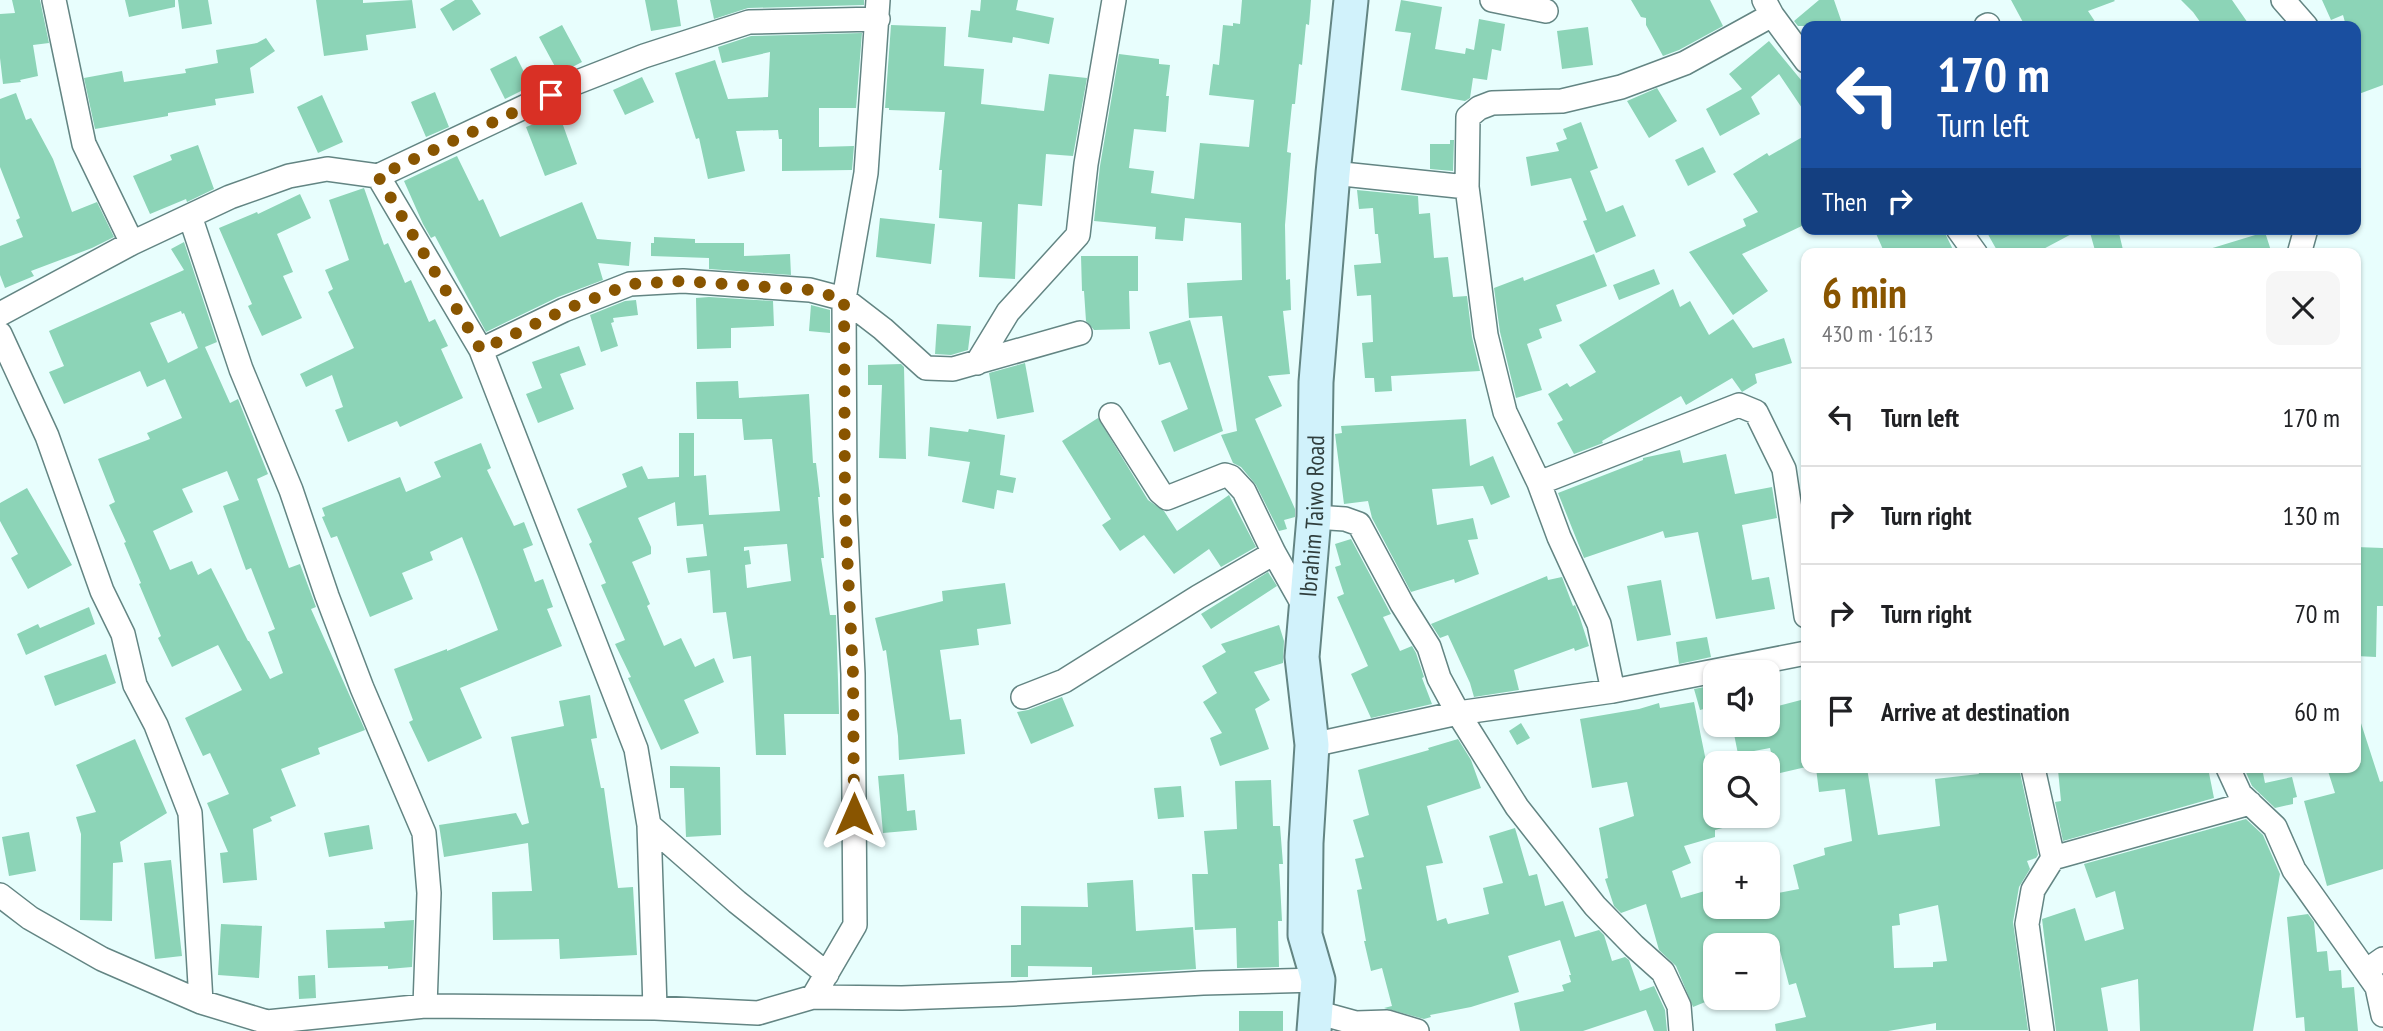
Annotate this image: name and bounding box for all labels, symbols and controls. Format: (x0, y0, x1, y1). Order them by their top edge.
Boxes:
text: 170 m (1937, 42, 2050, 106)
icon: left (1822, 49, 1913, 140)
pin (521, 65, 581, 125)
icon: arrive (532, 76, 570, 114)
text: Turn left (1937, 104, 2029, 146)
icon: right (1881, 182, 1919, 220)
text: Then (1822, 185, 1867, 218)
text: 6 min (1822, 265, 1907, 320)
button: close (2266, 271, 2340, 345)
text: 430 m · 16:13 (1822, 319, 1934, 348)
icon: left (1822, 398, 1860, 436)
text: Turn left (1881, 401, 1959, 434)
text: 170 m (2282, 401, 2340, 434)
street label: Ibrahim Taiwo Road (1292, 435, 1331, 598)
icon: right (1822, 496, 1860, 534)
text: Turn right (1881, 499, 1972, 532)
text: 130 m (2282, 499, 2340, 532)
icon: right (1822, 594, 1860, 632)
text: Turn right (1881, 597, 1972, 630)
text: 70 m (2294, 597, 2340, 630)
map controls (1703, 660, 1780, 1010)
button: sound (1703, 660, 1780, 737)
icon: arrive (1822, 692, 1860, 730)
text: Arrive at destination (1881, 695, 2070, 728)
text: 60 m (2294, 695, 2340, 728)
button: search (1703, 751, 1780, 828)
position arrow (817, 777, 891, 851)
button: + (1703, 842, 1780, 919)
button: − (1703, 933, 1780, 1010)

